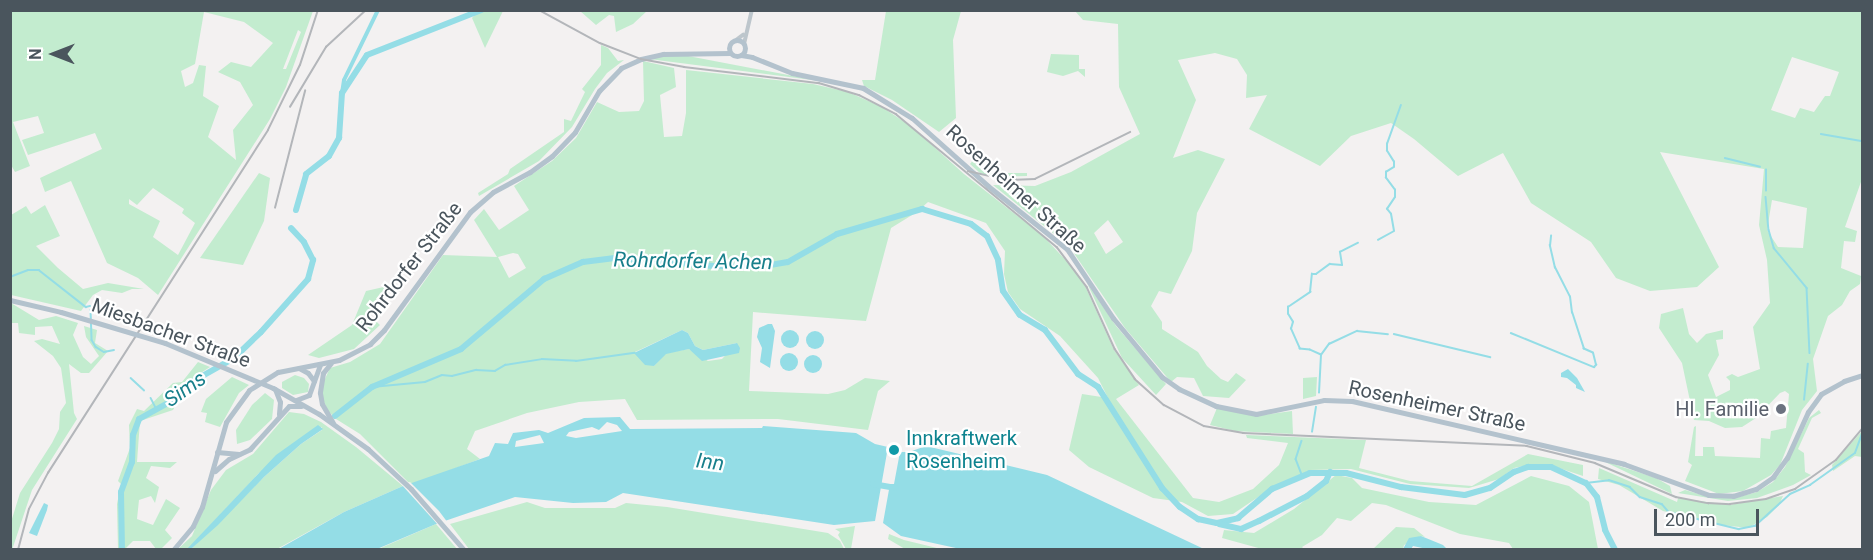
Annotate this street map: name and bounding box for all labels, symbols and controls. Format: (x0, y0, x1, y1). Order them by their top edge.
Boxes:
north arrow (24, 24, 84, 84)
text: N (26, 48, 45, 60)
street label: Rosenheimer Straße (941, 120, 1091, 258)
street label: Rohrdorfer Straße (351, 197, 467, 337)
water label: Rohrdorfer Achen (613, 247, 773, 275)
street label: Miesbacher Straße (88, 293, 254, 373)
water label: Sims (159, 366, 211, 412)
street label: Rosenheimer Straße (1346, 376, 1528, 436)
place label: Hl. Familie (1675, 397, 1769, 421)
marker: Hl. Familie (1774, 402, 1788, 416)
place label: Innkraftwerk Rosenheim (906, 426, 1017, 473)
marker: Innkraftwerk Rosenheim (887, 443, 901, 457)
water label: Inn (695, 448, 725, 476)
scale bar (1657, 497, 1762, 535)
text: 200 m (1665, 509, 1716, 530)

